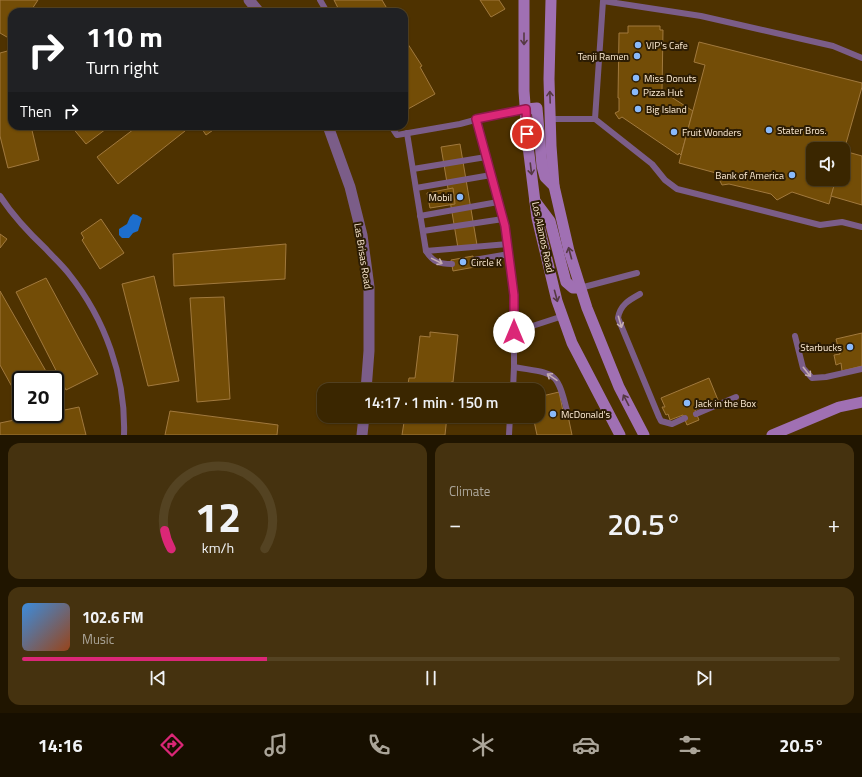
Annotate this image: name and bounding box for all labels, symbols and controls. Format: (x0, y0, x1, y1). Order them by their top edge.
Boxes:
text: 110 m (86, 15, 163, 58)
icon: right (20, 24, 72, 76)
one-way arrow (520, 32, 528, 45)
place label: VIP's Cafe (646, 38, 688, 53)
marker: VIP's Cafe (633, 40, 643, 50)
place label: Tenji Ramen (578, 49, 629, 64)
marker: Tenji Ramen (632, 51, 642, 61)
text: Turn right (86, 54, 159, 81)
place label: Miss Donuts (644, 71, 697, 86)
marker: Miss Donuts (631, 73, 641, 83)
place label: Pizza Hut (643, 85, 683, 100)
marker: Pizza Hut (630, 87, 640, 97)
one-way arrow (546, 91, 553, 104)
text: Then (20, 100, 52, 123)
icon: right (60, 100, 82, 122)
place label: Big Island (646, 102, 687, 117)
marker: Big Island (633, 104, 643, 114)
pin (510, 117, 544, 151)
icon: arrive (516, 123, 538, 145)
place label: Stater Bros. (777, 123, 827, 138)
place label: Fruit Wonders (682, 125, 742, 140)
marker: Stater Bros. (764, 125, 774, 135)
marker: Fruit Wonders (669, 127, 679, 137)
map controls (806, 142, 850, 186)
button: sound (806, 142, 850, 186)
one-way arrow (527, 162, 535, 175)
place label: Bank of America (715, 168, 784, 183)
marker: Bank of America (787, 170, 797, 180)
place label: Mobil (429, 190, 452, 205)
marker: Mobil (455, 192, 465, 202)
street label: Los Alamos Road (528, 200, 558, 274)
street label: Las Brisas Road (350, 222, 376, 290)
one-way arrow (566, 247, 573, 260)
place label: Circle K (471, 255, 502, 270)
marker: Circle K (458, 257, 468, 267)
one-way arrow (431, 258, 443, 265)
one-way arrow (553, 289, 561, 302)
position arrow (493, 311, 535, 353)
one-way arrow (617, 315, 624, 328)
place label: Starbucks (800, 340, 842, 355)
marker: Starbucks (845, 342, 855, 352)
one-way arrow (803, 367, 812, 378)
speed limit sign: 20 (12, 371, 64, 423)
one-way arrow (546, 372, 557, 381)
text: 14:17 · 1 min · 150 m (364, 391, 498, 414)
one-way arrow (622, 394, 629, 406)
place label: Jack in the Box (695, 396, 756, 411)
marker: Jack in the Box (682, 398, 692, 408)
place label: McDonald's (561, 407, 610, 422)
marker: McDonald's (548, 409, 558, 419)
text: Climate (449, 481, 490, 501)
text: 12 (194, 485, 241, 548)
text: 20.5° (607, 501, 682, 547)
text: − (449, 507, 461, 541)
text: + (828, 507, 840, 541)
text: km/h (201, 537, 234, 559)
text: 102.6 FM (82, 606, 144, 629)
text: Music (82, 629, 114, 649)
icon: previous (147, 667, 169, 689)
icon: pause (420, 667, 442, 689)
icon: next (693, 667, 715, 689)
icon: directions (158, 731, 186, 759)
icon: music (262, 731, 290, 759)
icon: phone (365, 731, 393, 759)
icon: climate (469, 731, 497, 759)
icon: car (572, 731, 600, 759)
icon: filters (676, 731, 704, 759)
text: 14:16 (38, 732, 83, 759)
text: 20.5° (779, 732, 824, 759)

